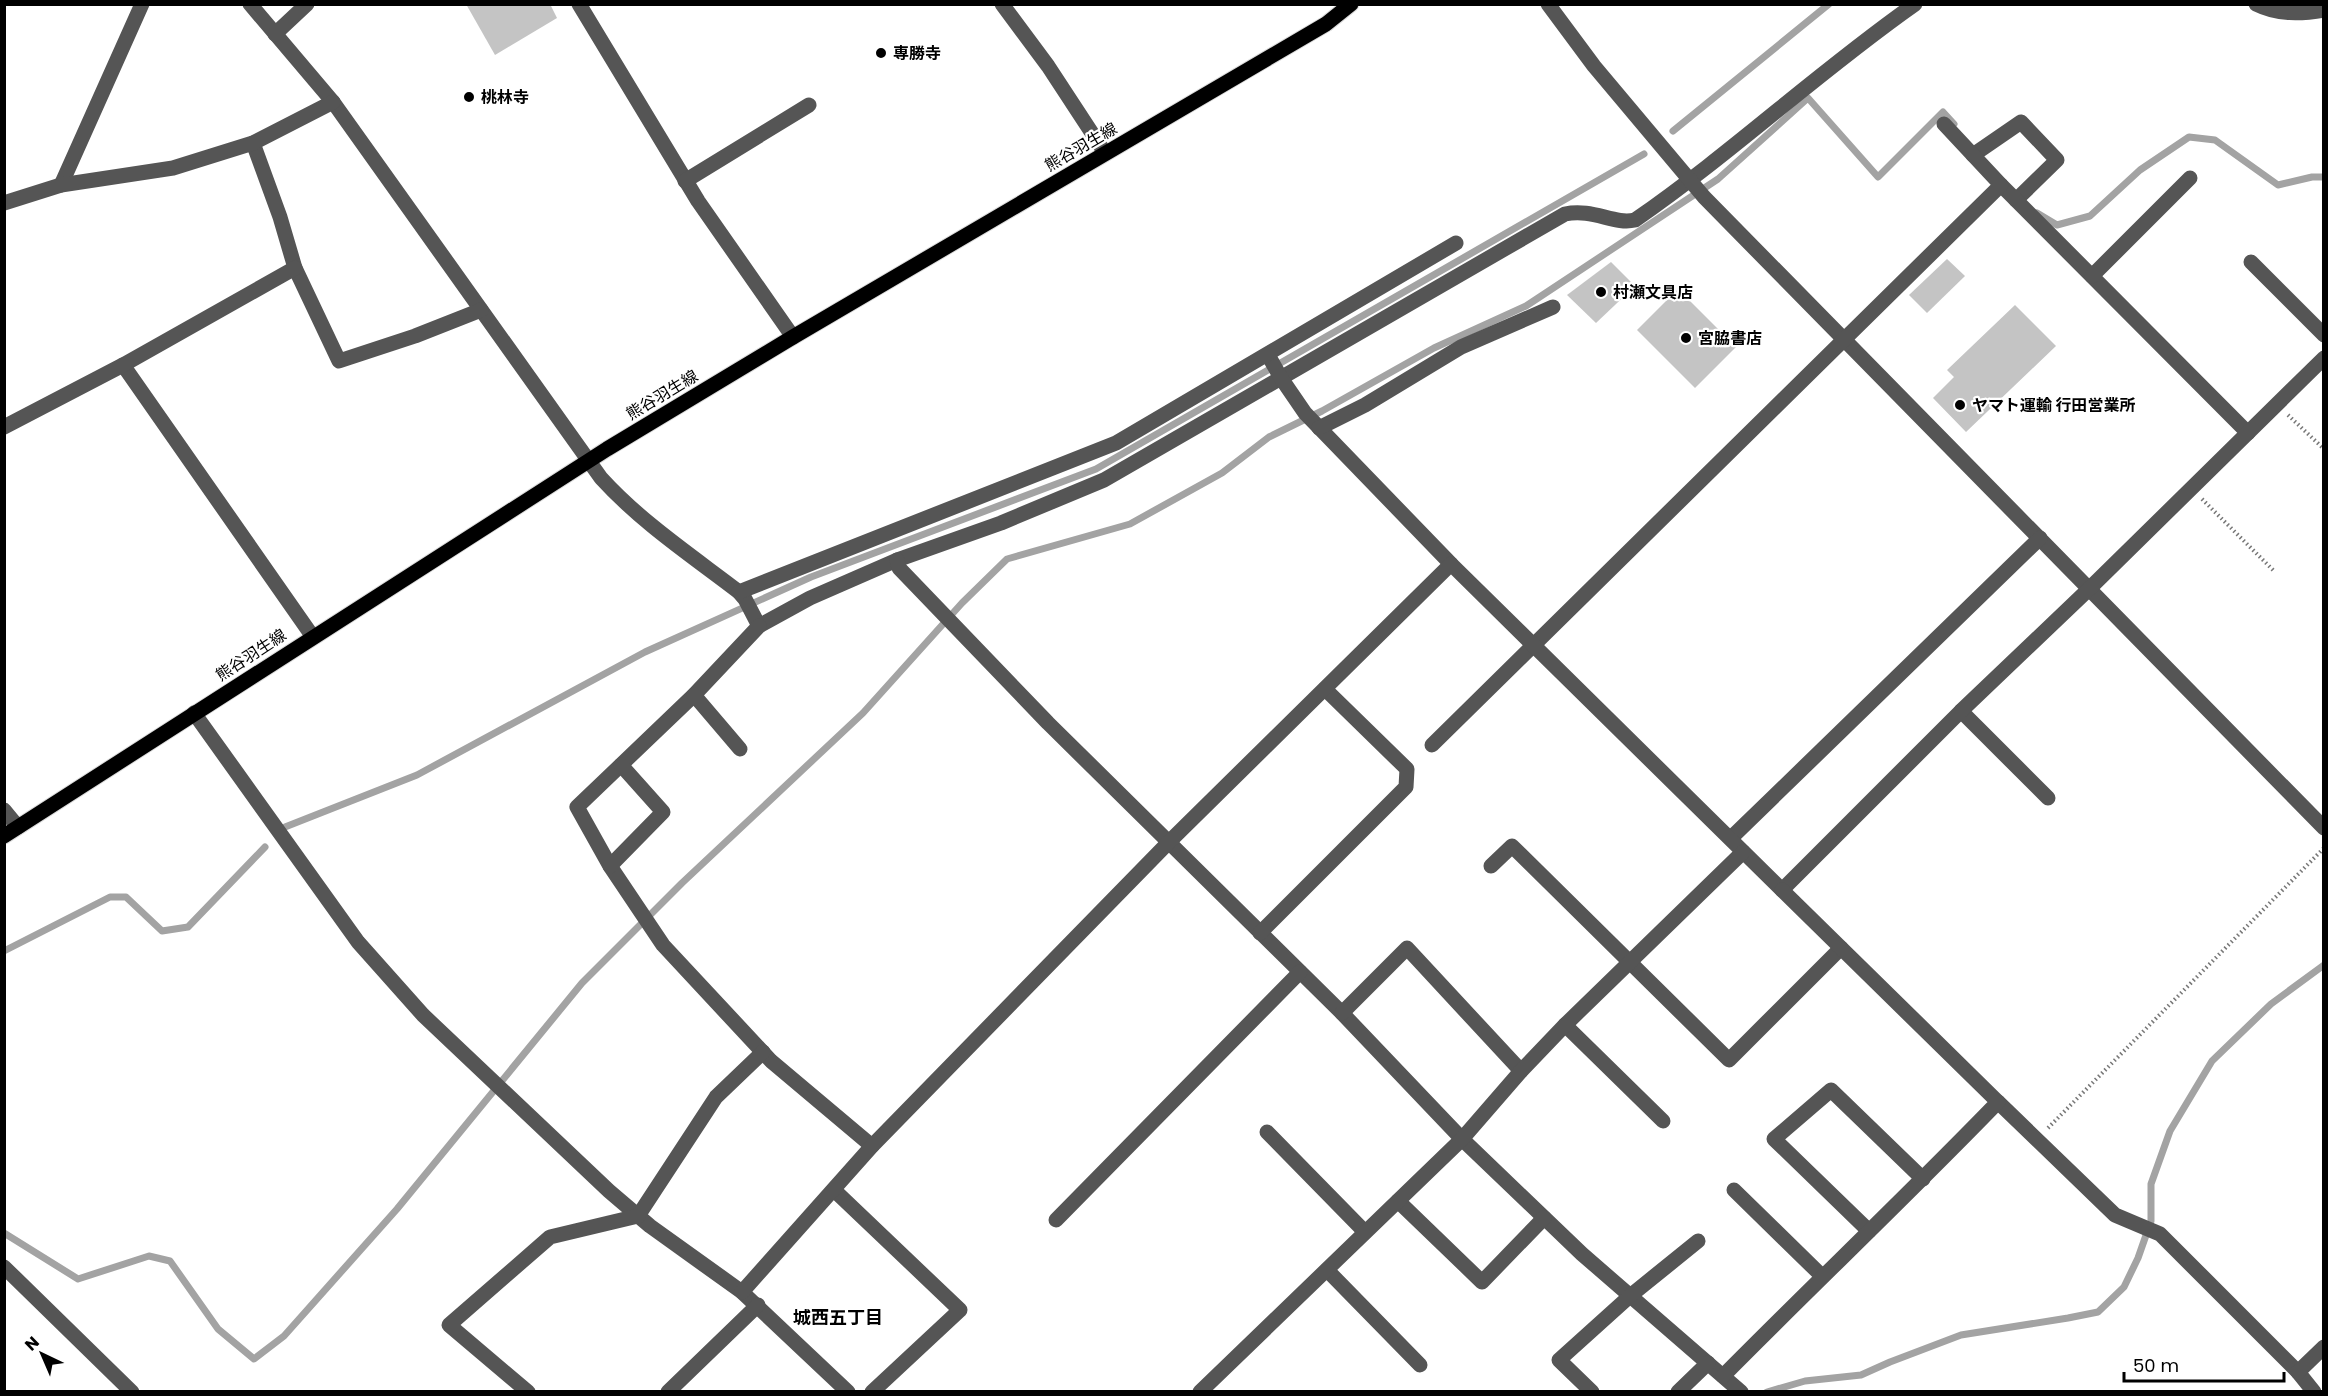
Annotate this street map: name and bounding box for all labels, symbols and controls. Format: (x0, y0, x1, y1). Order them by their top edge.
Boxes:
place label: 専勝寺 (893, 42, 941, 65)
marker: 専勝寺 (874, 46, 888, 60)
place label: 桃林寺 (481, 86, 529, 109)
marker: 桃林寺 (462, 90, 476, 104)
street label: 熊谷羽生線 (1041, 117, 1121, 177)
place label: 村瀬文具店 (1613, 281, 1693, 304)
marker: 村瀬文具店 (1594, 285, 1608, 299)
place label: 宮脇書店 (1698, 327, 1762, 350)
marker: 宮脇書店 (1679, 331, 1693, 345)
street label: 熊谷羽生線 (622, 365, 702, 425)
place label: ヤマト運輸 行田営業所 (1972, 394, 2135, 417)
marker: ヤマト運輸 行田営業所 (1953, 398, 1967, 412)
street label: 熊谷羽生線 (211, 624, 291, 686)
district label: 城西五丁目 (793, 1305, 883, 1330)
north arrow (12, 1324, 72, 1384)
text: N (20, 1331, 44, 1356)
scale bar (2124, 1345, 2284, 1383)
text: 50 m (2133, 1353, 2179, 1378)

